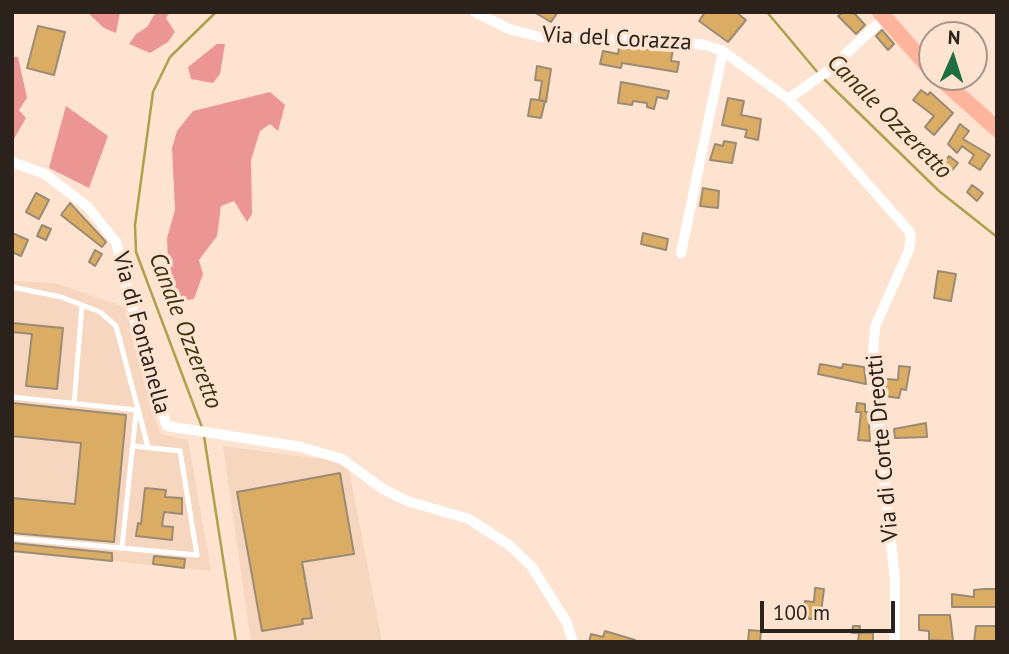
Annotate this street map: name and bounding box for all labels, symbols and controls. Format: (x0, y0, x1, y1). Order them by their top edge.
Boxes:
street label: Via del Corazza (542, 21, 692, 57)
north arrow (918, 21, 988, 91)
text: N (947, 25, 961, 49)
water label: Canale Ozzeretto (820, 48, 958, 186)
street label: Via di Fontanella (106, 249, 176, 417)
water label: Canale Ozzeretto (142, 249, 228, 413)
street label: Via di Corte Dreotti (861, 353, 905, 543)
scale bar (764, 588, 899, 632)
text: 100 m (773, 599, 830, 626)

